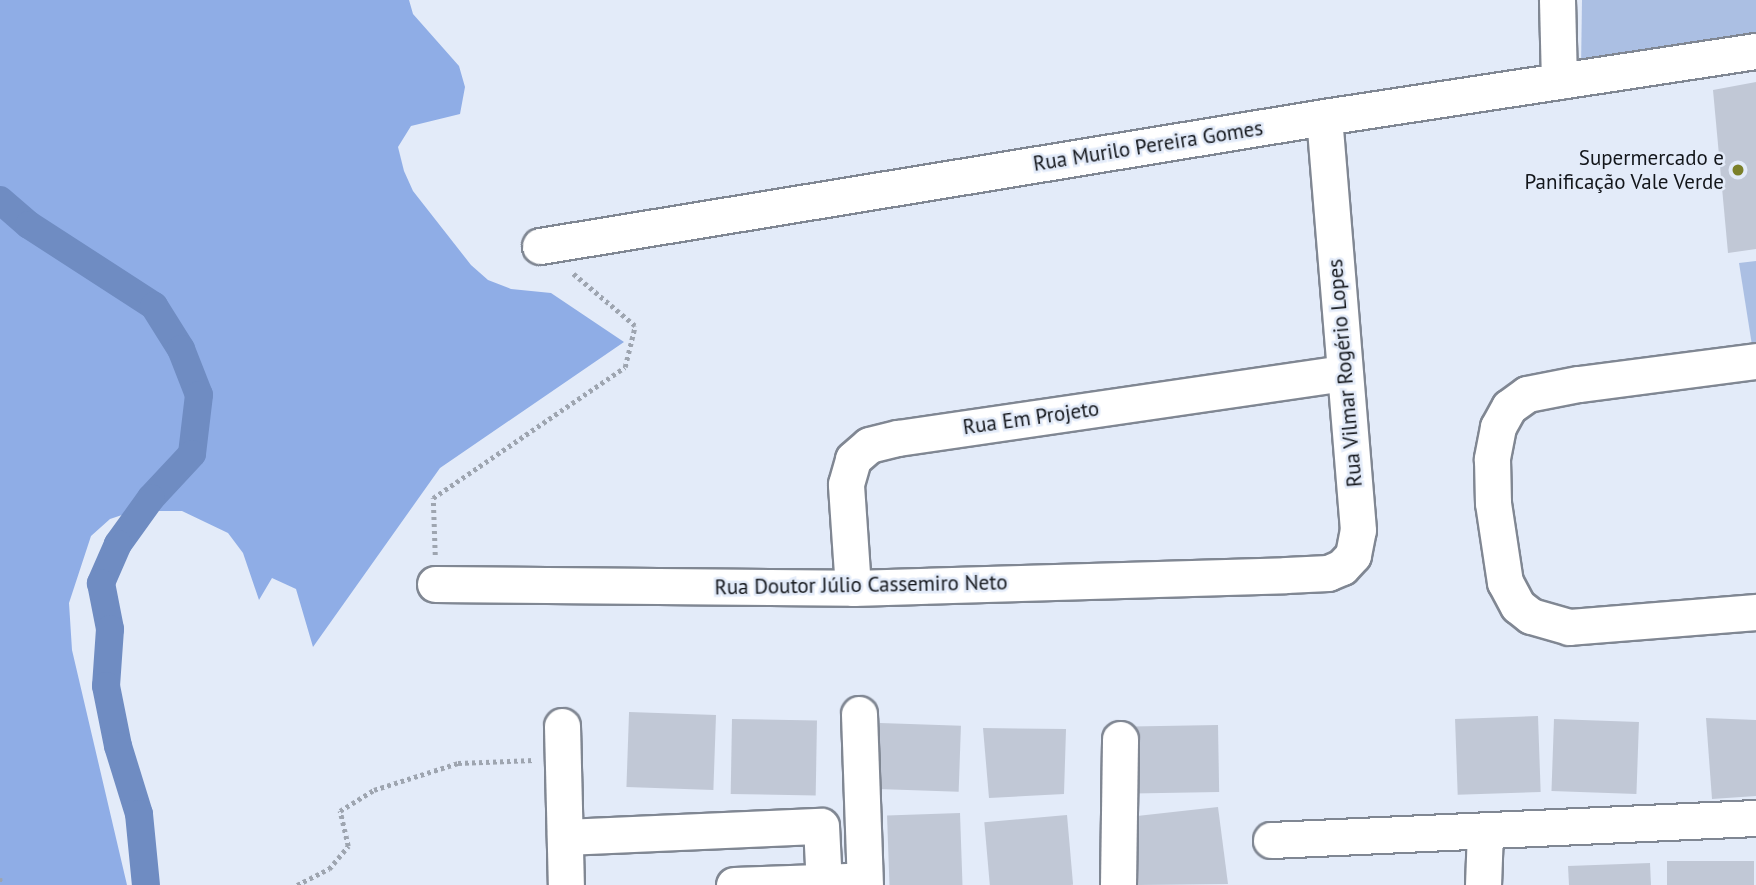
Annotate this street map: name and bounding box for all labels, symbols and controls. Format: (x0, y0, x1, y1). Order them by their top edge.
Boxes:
street label: Rua Murilo Pereira Gomes (1031, 115, 1265, 177)
place label: Supermercado e Panificação Vale Verde (1523, 145, 1724, 195)
marker: Supermercado e Panificação Vale Verde (1730, 162, 1746, 178)
street label: Rua Vilmar Rogério Lopes (1322, 258, 1368, 488)
street label: Rua Em Projeto (961, 396, 1101, 440)
street label: Rua Doutor Júlio Cassemiro Neto (714, 570, 1008, 600)

